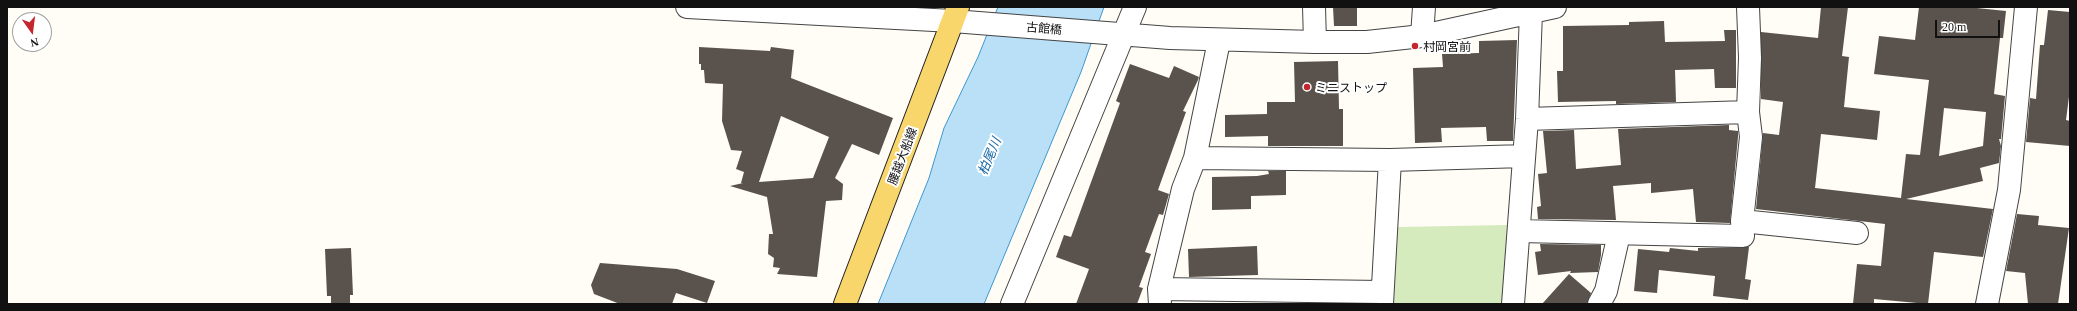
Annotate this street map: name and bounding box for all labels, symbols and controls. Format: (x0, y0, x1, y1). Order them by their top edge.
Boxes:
north arrow (12, 12, 52, 52)
scale bar (1937, 12, 2002, 38)
street label: 古館橋 (1025, 19, 1063, 37)
text: 20 m (1942, 20, 1966, 34)
text: N (29, 36, 40, 49)
place label: 村岡宮前 (1423, 39, 1471, 53)
marker: 村岡宮前 (1410, 41, 1420, 51)
place label: ミニストップ (1315, 80, 1387, 94)
marker: ミニストップ (1302, 82, 1312, 92)
street label: 腰越大船線 (885, 125, 919, 187)
water label: 柏尾川 (974, 135, 1004, 177)

